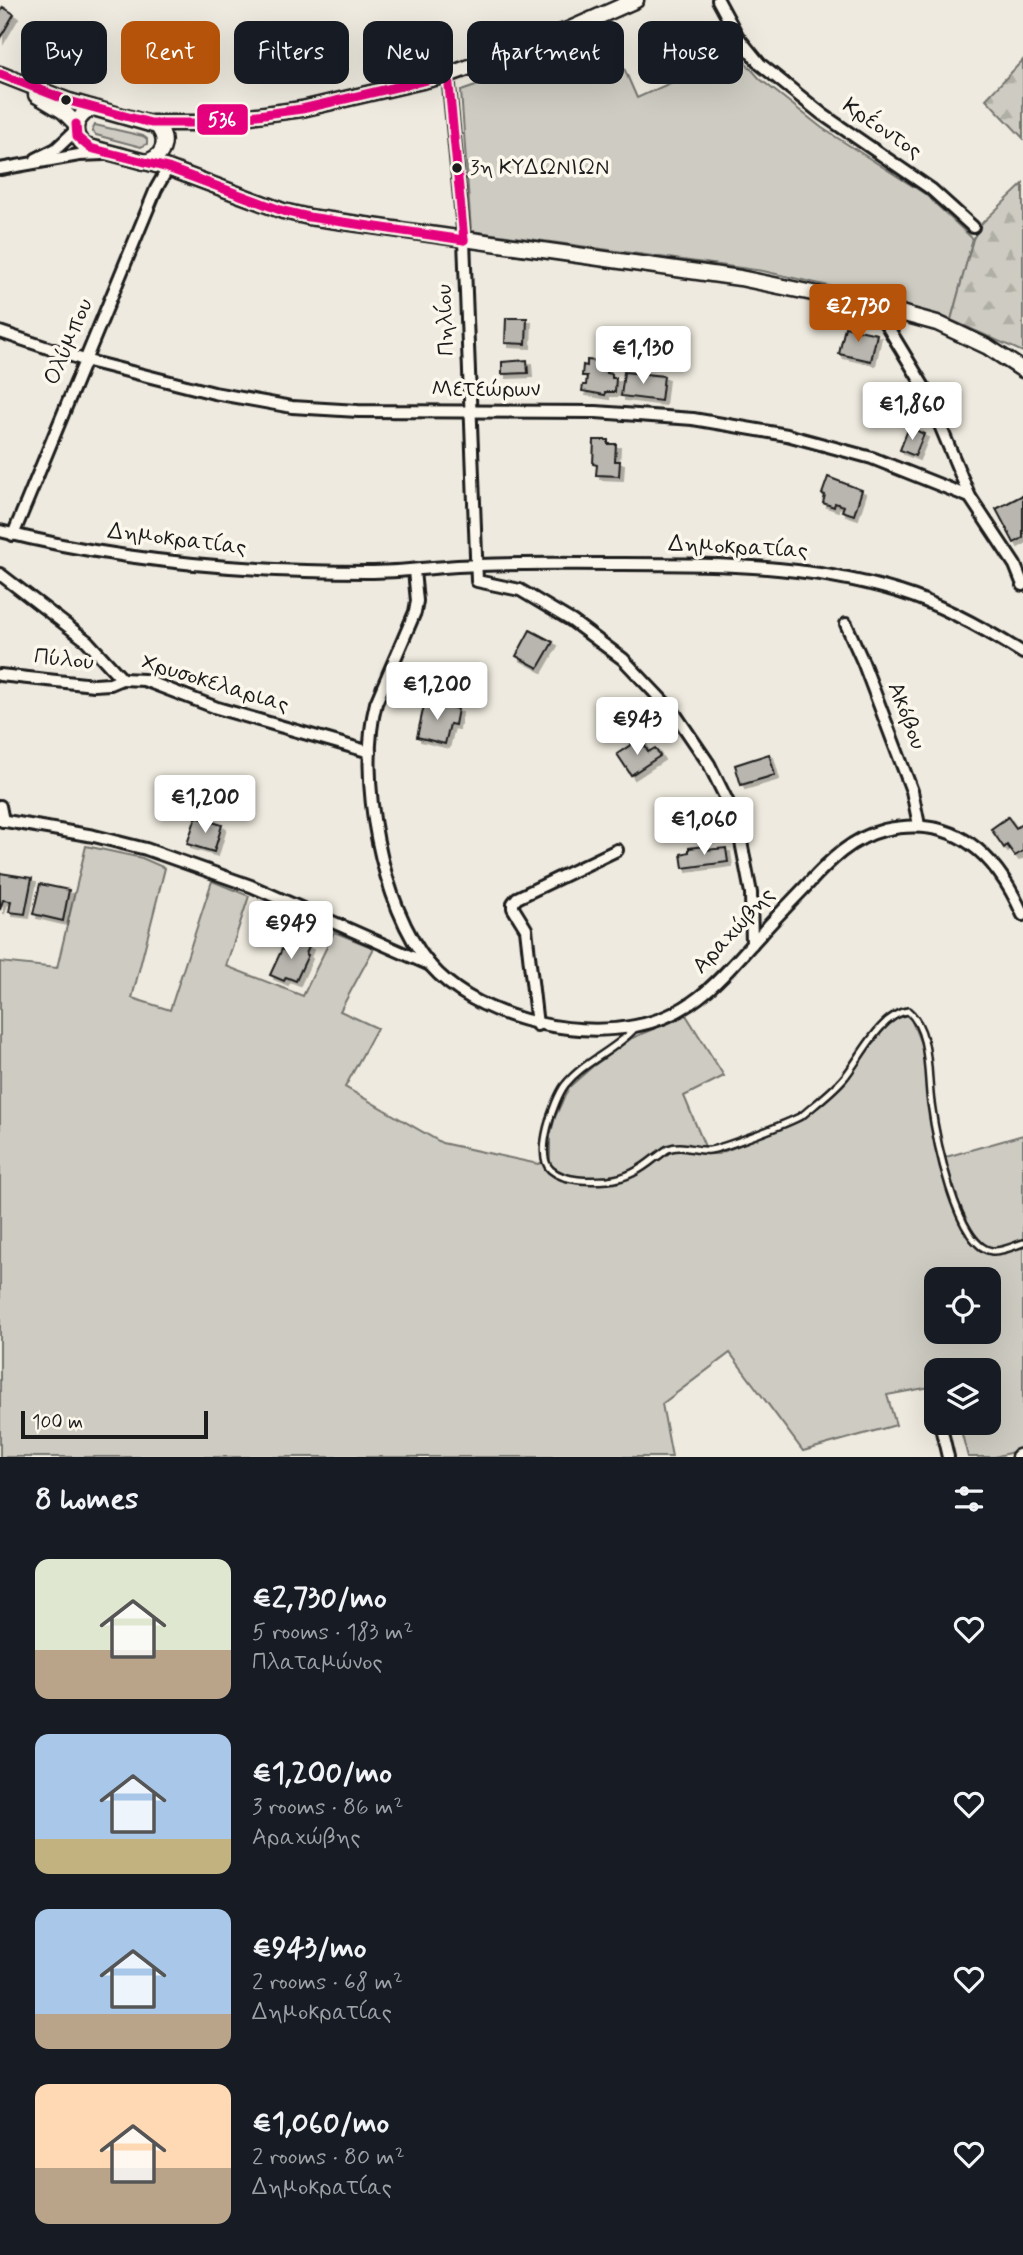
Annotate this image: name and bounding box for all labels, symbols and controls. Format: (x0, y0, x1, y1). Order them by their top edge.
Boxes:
chip: Buy (21, 21, 107, 84)
chip: Rent (121, 21, 220, 84)
chip: Filters (234, 21, 349, 84)
chip: New (363, 21, 453, 84)
chip: Apartment (467, 21, 624, 84)
chip: House (638, 21, 743, 84)
street label: Κρέοντος (836, 90, 929, 167)
unlabelled marker (59, 93, 73, 107)
line badge: 536 (196, 103, 249, 136)
text: 536 (208, 108, 236, 133)
place label: 3η ΚΥΔΩΝΙΩΝ (470, 154, 609, 182)
marker: 3η ΚΥΔΩΝΙΩΝ (450, 161, 464, 175)
street label: Πηλίου (430, 284, 462, 356)
pin: €2,730 (801, 284, 915, 344)
text: €2,730 (825, 292, 891, 322)
street label: Ολύμπου (37, 294, 101, 390)
pin: €1,130 (586, 326, 700, 386)
text: €1,130 (612, 334, 674, 364)
street label: Μετεώρων (432, 375, 540, 405)
pin: €1,860 (855, 382, 969, 442)
text: €1,860 (879, 390, 945, 420)
street label: Δημοκρατίας (106, 517, 248, 563)
street label: Δημοκρατίας (667, 529, 809, 567)
street label: Πύλου (33, 642, 95, 678)
street label: Χρυσοκελαριας (138, 647, 292, 721)
pin: €1,200 (380, 662, 494, 722)
text: €1,200 (402, 670, 472, 700)
street label: Ακόβου (879, 678, 933, 754)
pin: €943 (596, 698, 678, 757)
text: €943 (612, 705, 662, 735)
pin: €1,200 (148, 776, 262, 835)
text: €1,200 (170, 783, 240, 813)
pin: €1,060 (647, 798, 761, 857)
text: €1,060 (670, 805, 738, 835)
street label: Αραχώβης (686, 881, 782, 981)
pin: €949 (250, 902, 332, 961)
text: €949 (265, 909, 317, 939)
map controls (924, 1267, 1001, 1435)
button: locate (924, 1267, 1001, 1344)
button: layers (924, 1358, 1001, 1435)
scale bar (21, 1408, 208, 1440)
text: 100 m (32, 1410, 83, 1435)
text: 8 homes (35, 1480, 138, 1519)
icon: filters (950, 1480, 988, 1518)
text: €2,730/mo (252, 1579, 387, 1618)
icon: home (91, 1587, 175, 1671)
icon: heart (950, 1610, 988, 1648)
text: 5 rooms · 183 m² (252, 1618, 413, 1648)
text: Πλαταμώνος (252, 1648, 383, 1678)
text: €1,200/mo (252, 1754, 392, 1793)
icon: home (91, 1762, 175, 1846)
icon: heart (950, 1785, 988, 1823)
text: 3 rooms · 86 m² (252, 1793, 403, 1823)
text: Αραχώβης (252, 1823, 361, 1853)
text: €943/mo (252, 1929, 367, 1968)
icon: home (91, 1937, 175, 2021)
icon: heart (950, 1960, 988, 1998)
text: 2 rooms · 68 m² (252, 1968, 403, 1998)
text: Δημοκρατίας (252, 1998, 392, 2028)
text: €1,060/mo (252, 2104, 389, 2143)
icon: home (91, 2112, 175, 2196)
icon: heart (950, 2135, 988, 2173)
text: 2 rooms · 80 m² (252, 2143, 405, 2173)
text: Δημοκρατίας (252, 2173, 392, 2203)

